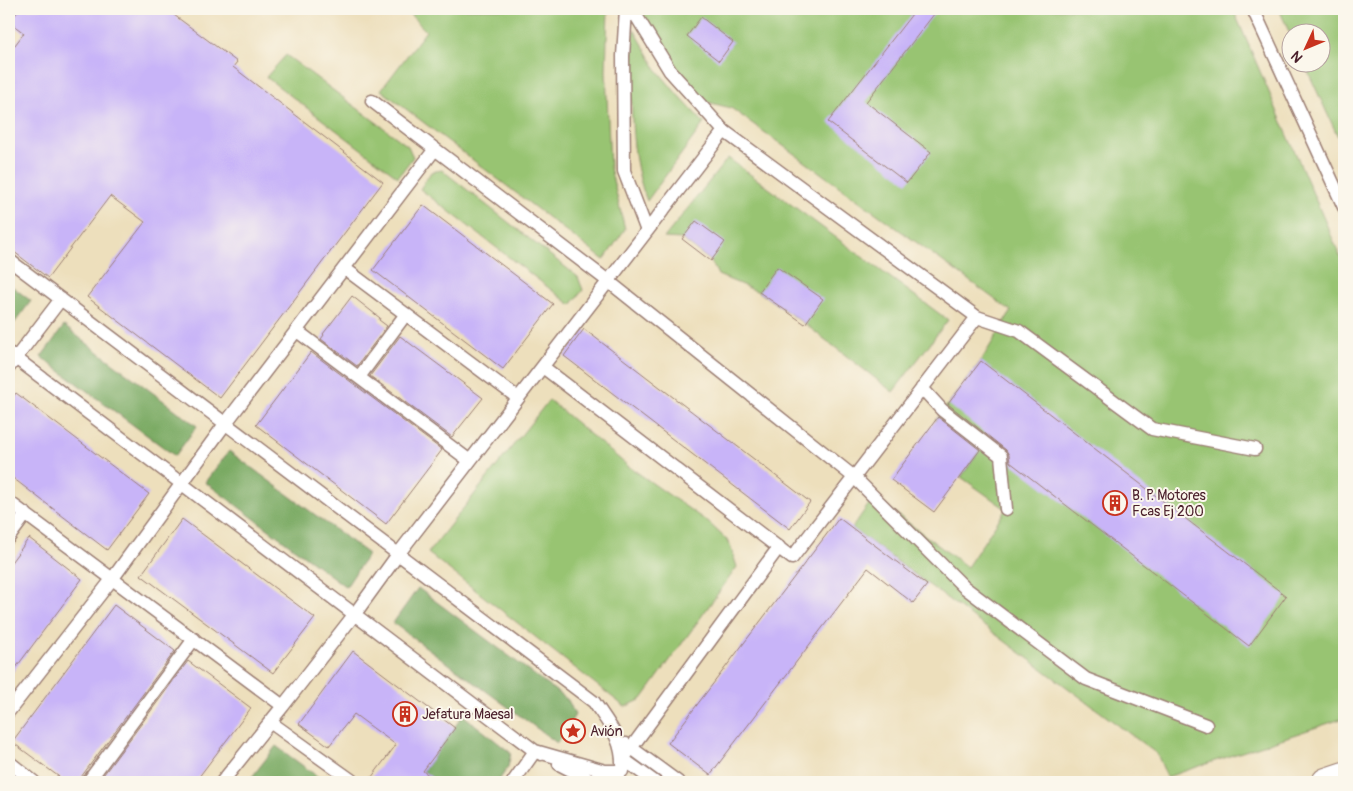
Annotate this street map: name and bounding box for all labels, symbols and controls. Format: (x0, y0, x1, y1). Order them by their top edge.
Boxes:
north arrow (1280, 22, 1330, 72)
text: N (1288, 47, 1306, 66)
place label: B. P. Motores Fcas Ej 200 (1132, 487, 1207, 520)
building icon: B. P. Motores Fcas Ej 200 (1102, 490, 1128, 516)
building icon: Jefatura Maesal (392, 701, 418, 727)
place label: Jefatura Maesal (422, 706, 514, 723)
place icon: Avión (560, 718, 586, 744)
place label: Avión (590, 723, 623, 740)

